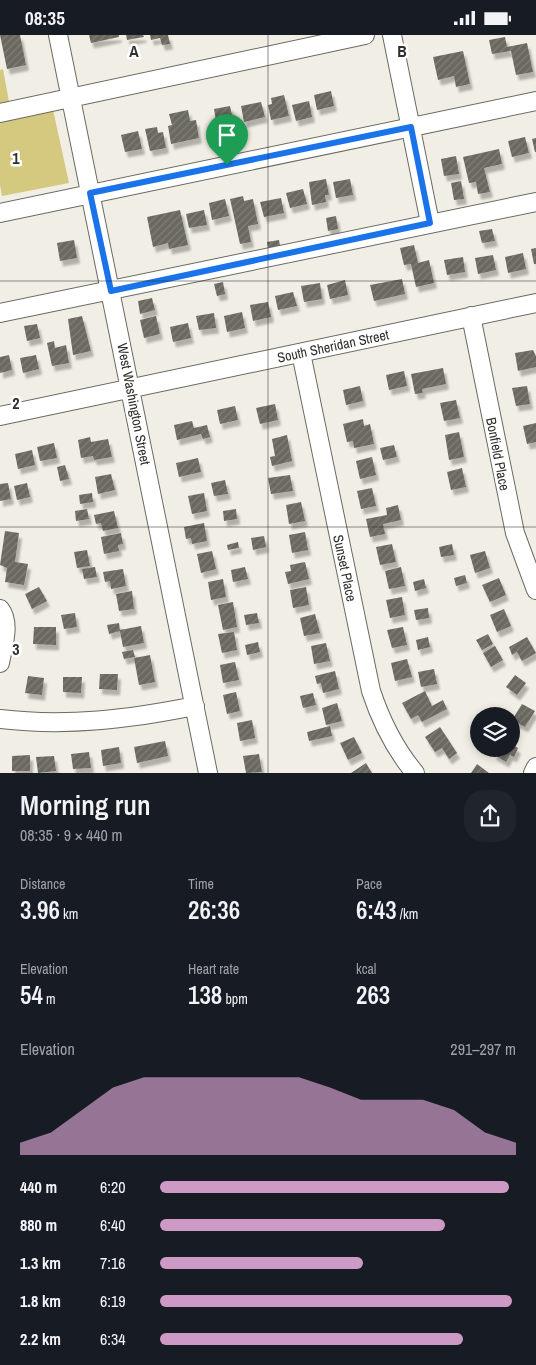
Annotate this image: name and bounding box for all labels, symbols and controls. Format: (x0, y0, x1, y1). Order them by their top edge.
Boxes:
text: 08:35 (25, 5, 65, 31)
text: A (129, 40, 139, 62)
text: B (397, 40, 407, 62)
pin (206, 114, 248, 165)
icon: arrive (213, 121, 241, 149)
text: 1 (12, 147, 20, 169)
street label: South Sheridan Street (276, 325, 390, 367)
street label: West Washington Street (113, 342, 155, 466)
text: 2 (12, 392, 20, 414)
street label: Bonfield Place (482, 416, 514, 492)
street label: Sunset Place (329, 533, 361, 603)
text: 3 (12, 638, 20, 660)
map controls (470, 707, 520, 757)
button: layers (470, 707, 520, 757)
text: Morning run (20, 786, 151, 824)
button: share (464, 790, 516, 842)
text: 08:35 · 9 × 440 m (20, 824, 123, 846)
text: Distance (20, 875, 65, 893)
text: Time (188, 875, 214, 893)
text: Pace (356, 875, 382, 893)
text: 3.96 (20, 893, 60, 927)
text: 26:36 (188, 893, 240, 927)
text: 6:43 (356, 893, 397, 927)
text: km (60, 905, 78, 923)
text: /km (397, 905, 418, 923)
text: Elevation (20, 960, 68, 978)
text: Heart rate (188, 960, 239, 978)
text: kcal (356, 960, 376, 978)
text: 54 (20, 978, 43, 1012)
text: 138 (188, 978, 222, 1012)
text: 263 (356, 978, 390, 1012)
text: m (43, 990, 56, 1008)
text: bpm (222, 990, 248, 1008)
text: Elevation (20, 1038, 75, 1060)
text: 291–297 m (450, 1038, 516, 1060)
text: 440 m (20, 1176, 57, 1198)
text: 6:20 (100, 1176, 126, 1198)
text: 880 m (20, 1214, 57, 1236)
text: 6:40 (100, 1214, 126, 1236)
text: 1.3 km (20, 1252, 61, 1274)
text: 7:16 (100, 1252, 126, 1274)
text: 1.8 km (20, 1290, 61, 1312)
text: 6:19 (100, 1290, 126, 1312)
text: 2.2 km (20, 1328, 61, 1350)
text: 6:34 (100, 1328, 126, 1350)

